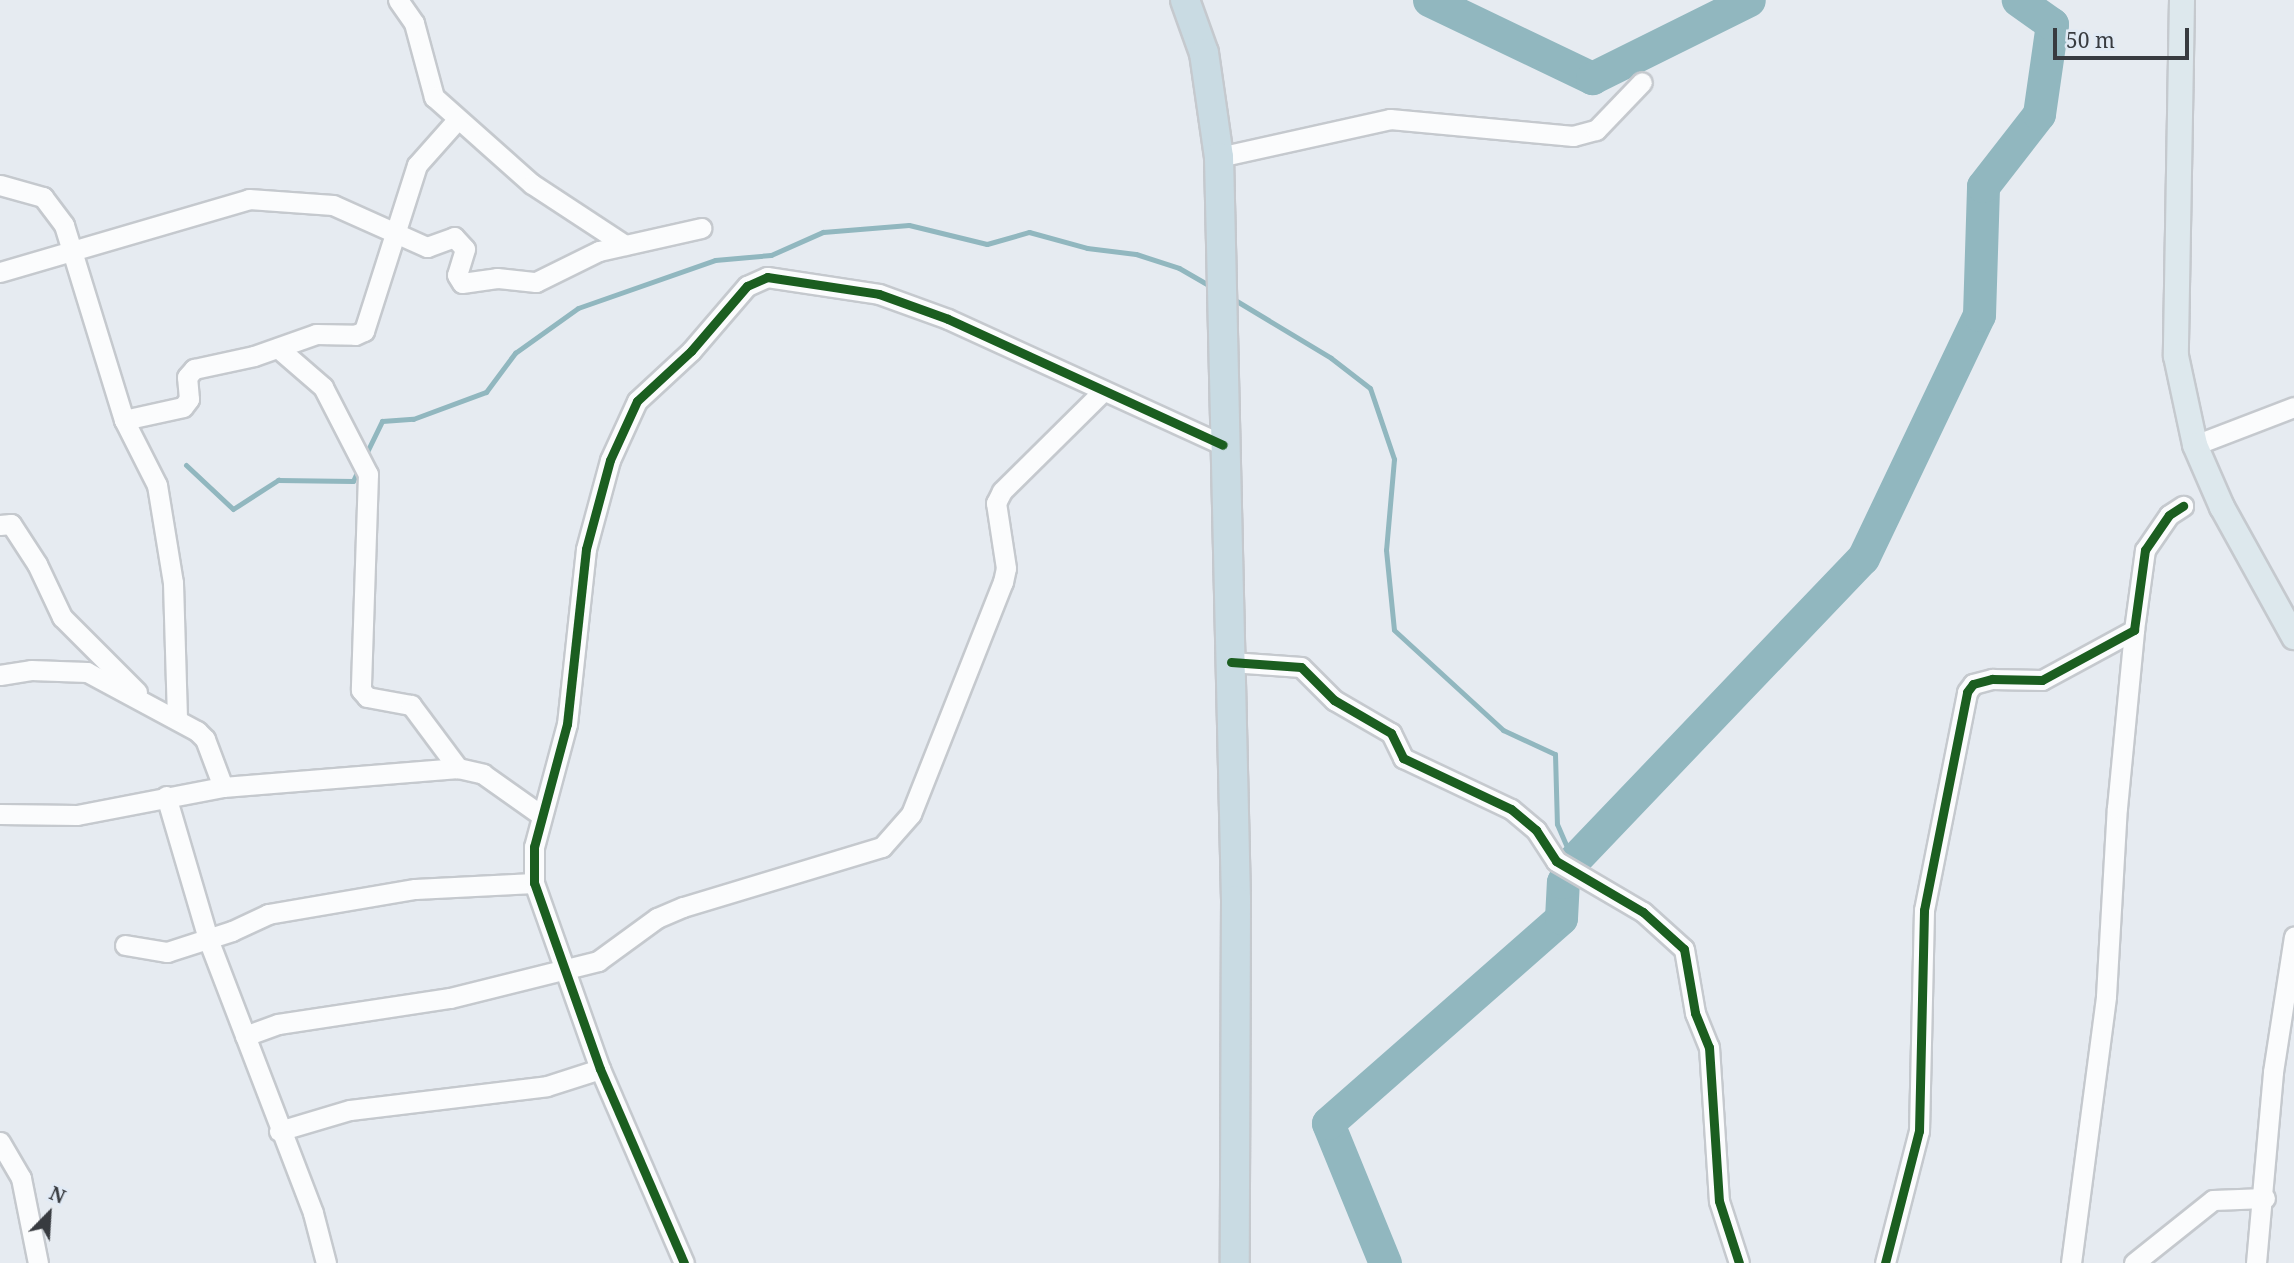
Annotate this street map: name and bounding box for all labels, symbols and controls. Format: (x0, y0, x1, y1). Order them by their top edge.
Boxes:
scale bar (2056, 14, 2192, 58)
text: 50 m (2066, 26, 2115, 54)
north arrow (14, 1179, 84, 1249)
text: N (45, 1180, 70, 1210)

